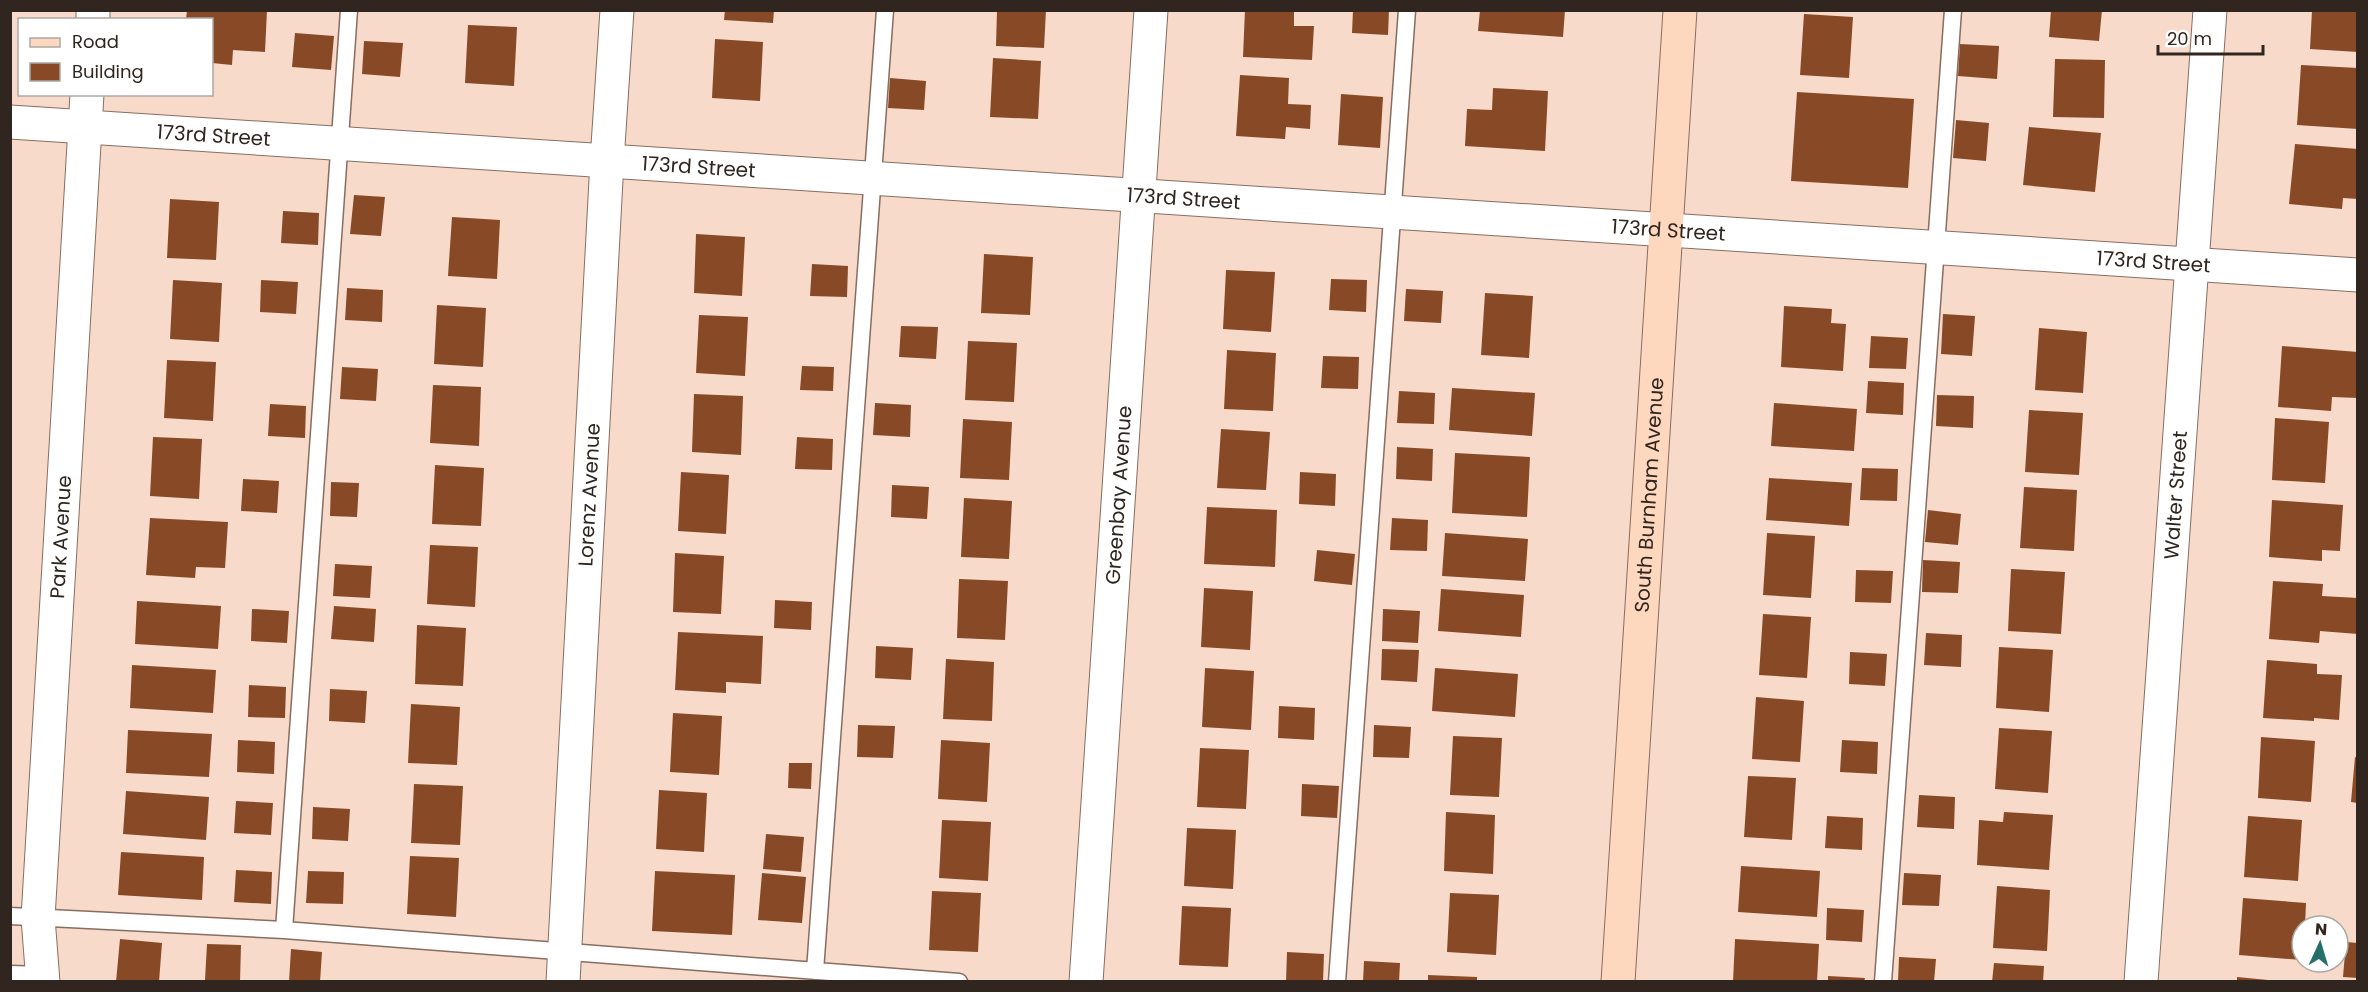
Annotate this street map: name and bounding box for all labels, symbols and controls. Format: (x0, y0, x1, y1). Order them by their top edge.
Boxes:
legend (18, 18, 213, 96)
scale bar (2158, 18, 2263, 56)
text: 20 m (2167, 26, 2212, 51)
text: Road (72, 29, 119, 54)
text: Building (72, 59, 144, 84)
street label: 173rd Street (156, 118, 271, 153)
street label: 173rd Street (641, 149, 756, 185)
street label: 173rd Street (1126, 181, 1241, 216)
street label: 173rd Street (1611, 212, 1726, 248)
street label: 173rd Street (2096, 244, 2211, 279)
street label: South Burnham Avenue (1628, 377, 1671, 613)
street label: Greenbay Avenue (1099, 405, 1139, 586)
street label: Lorenz Avenue (571, 422, 607, 567)
street label: Walter Street (2157, 430, 2194, 561)
street label: Park Avenue (43, 474, 78, 599)
north arrow (2290, 914, 2350, 974)
text: N (2314, 918, 2328, 941)

